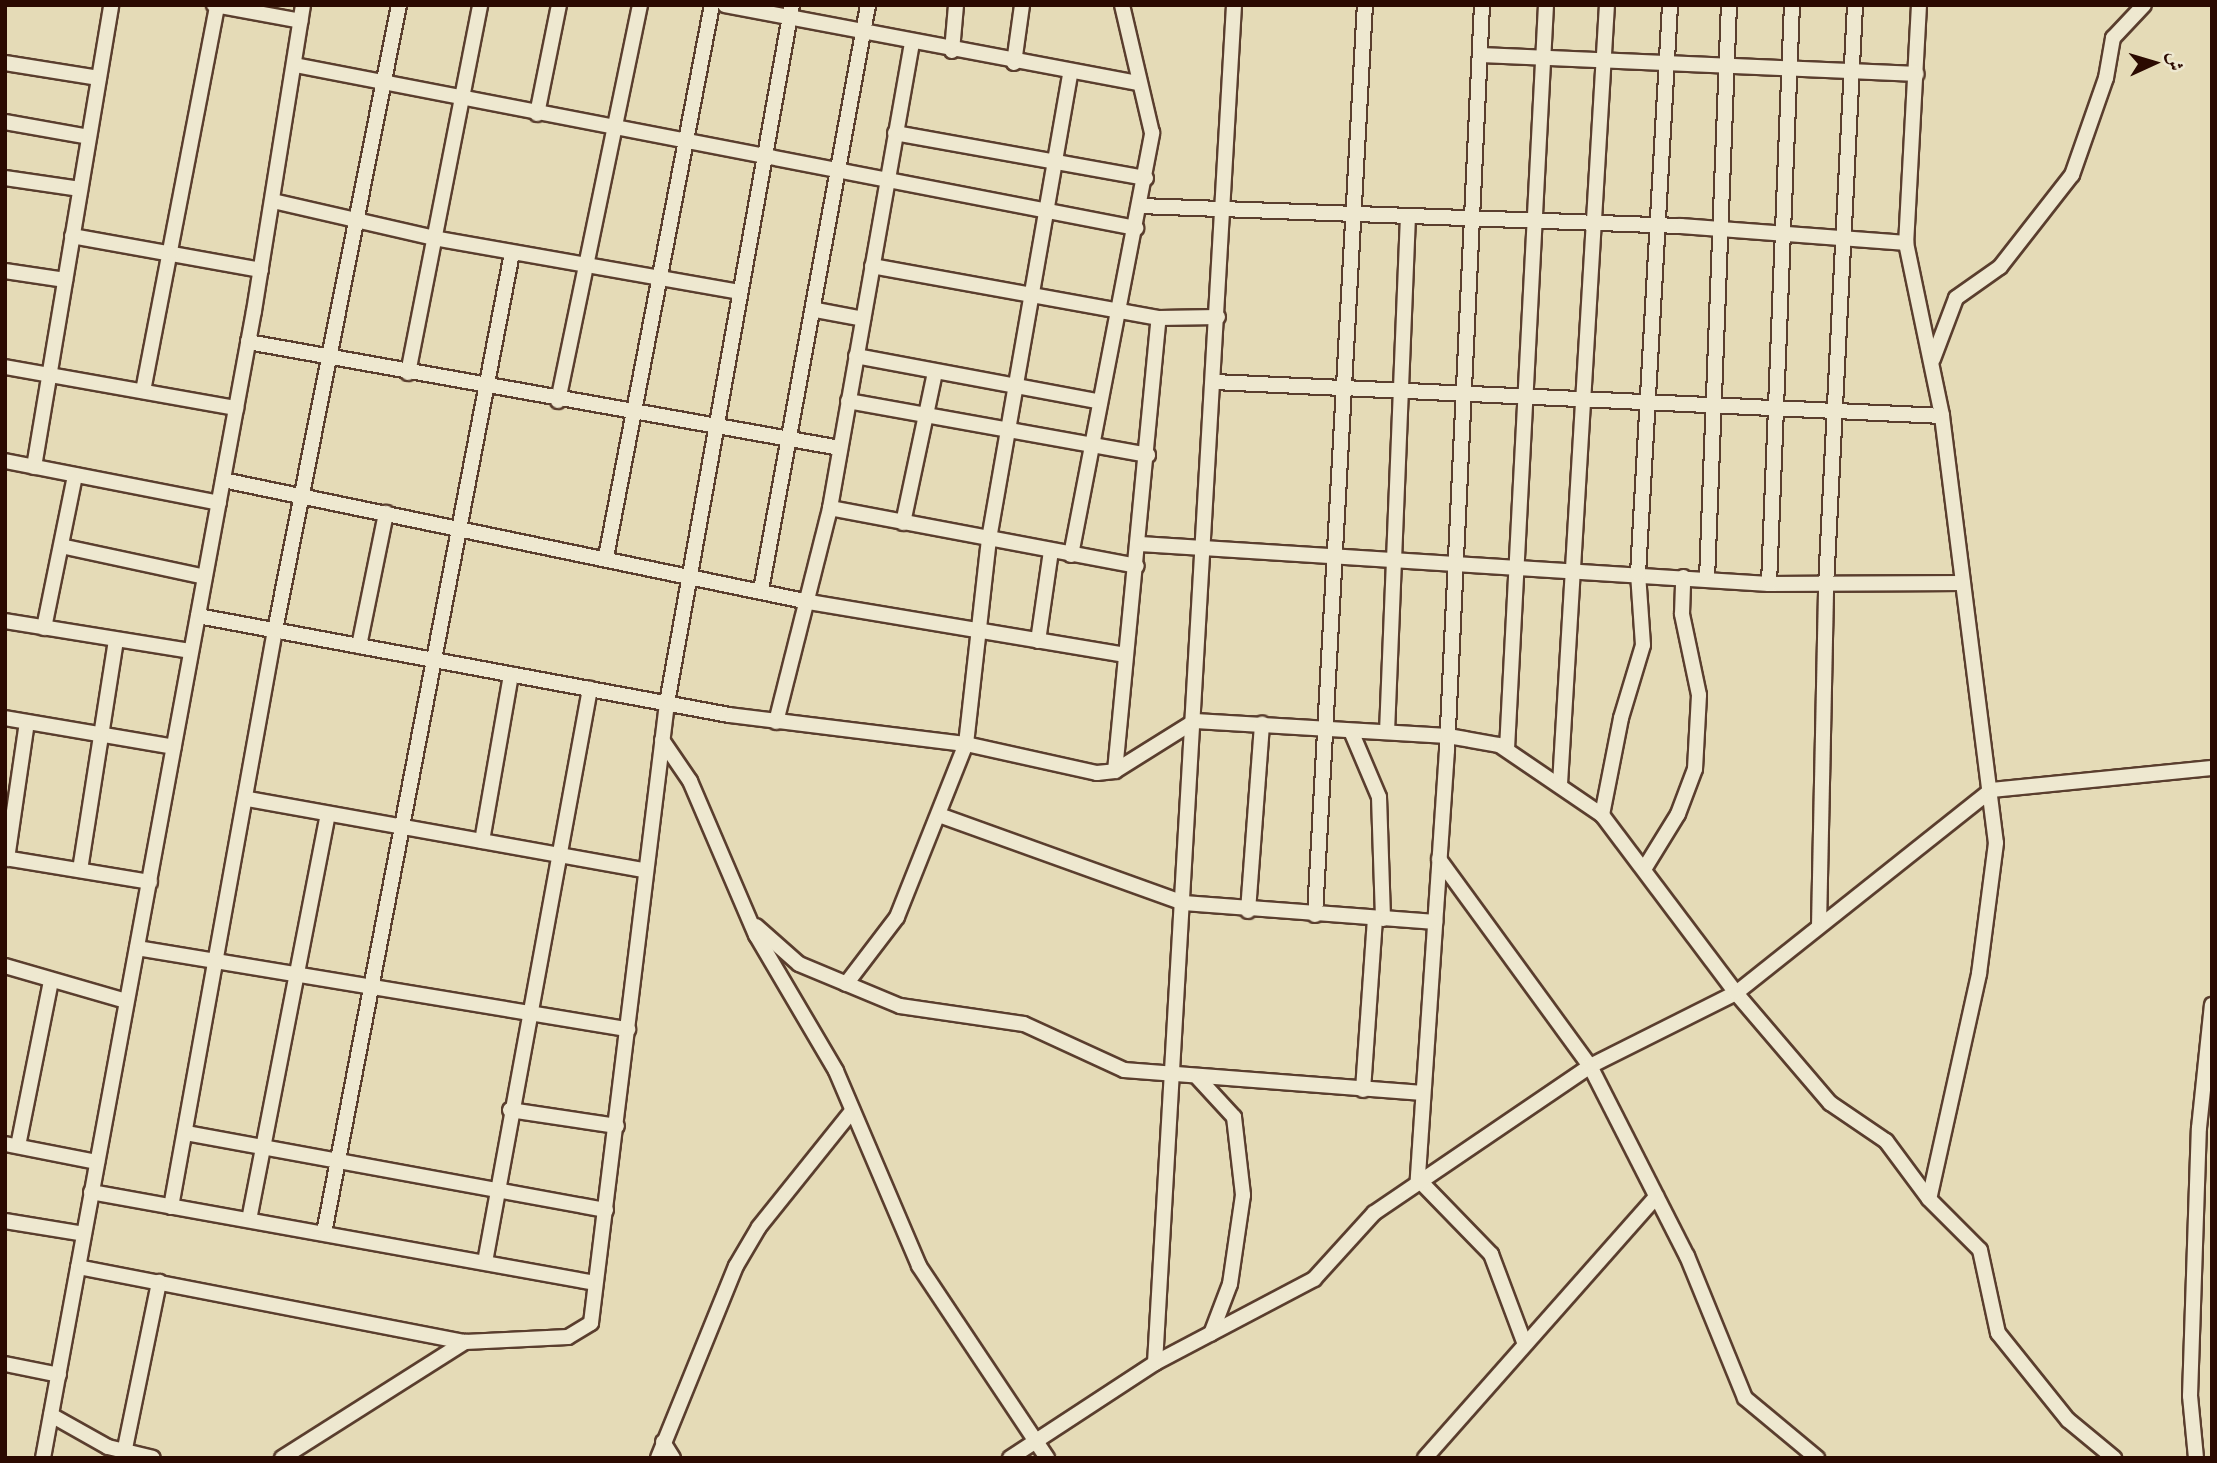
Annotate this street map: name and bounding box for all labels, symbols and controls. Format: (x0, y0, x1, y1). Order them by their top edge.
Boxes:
north arrow (2119, 28, 2189, 98)
text: ش (2162, 51, 2188, 72)

